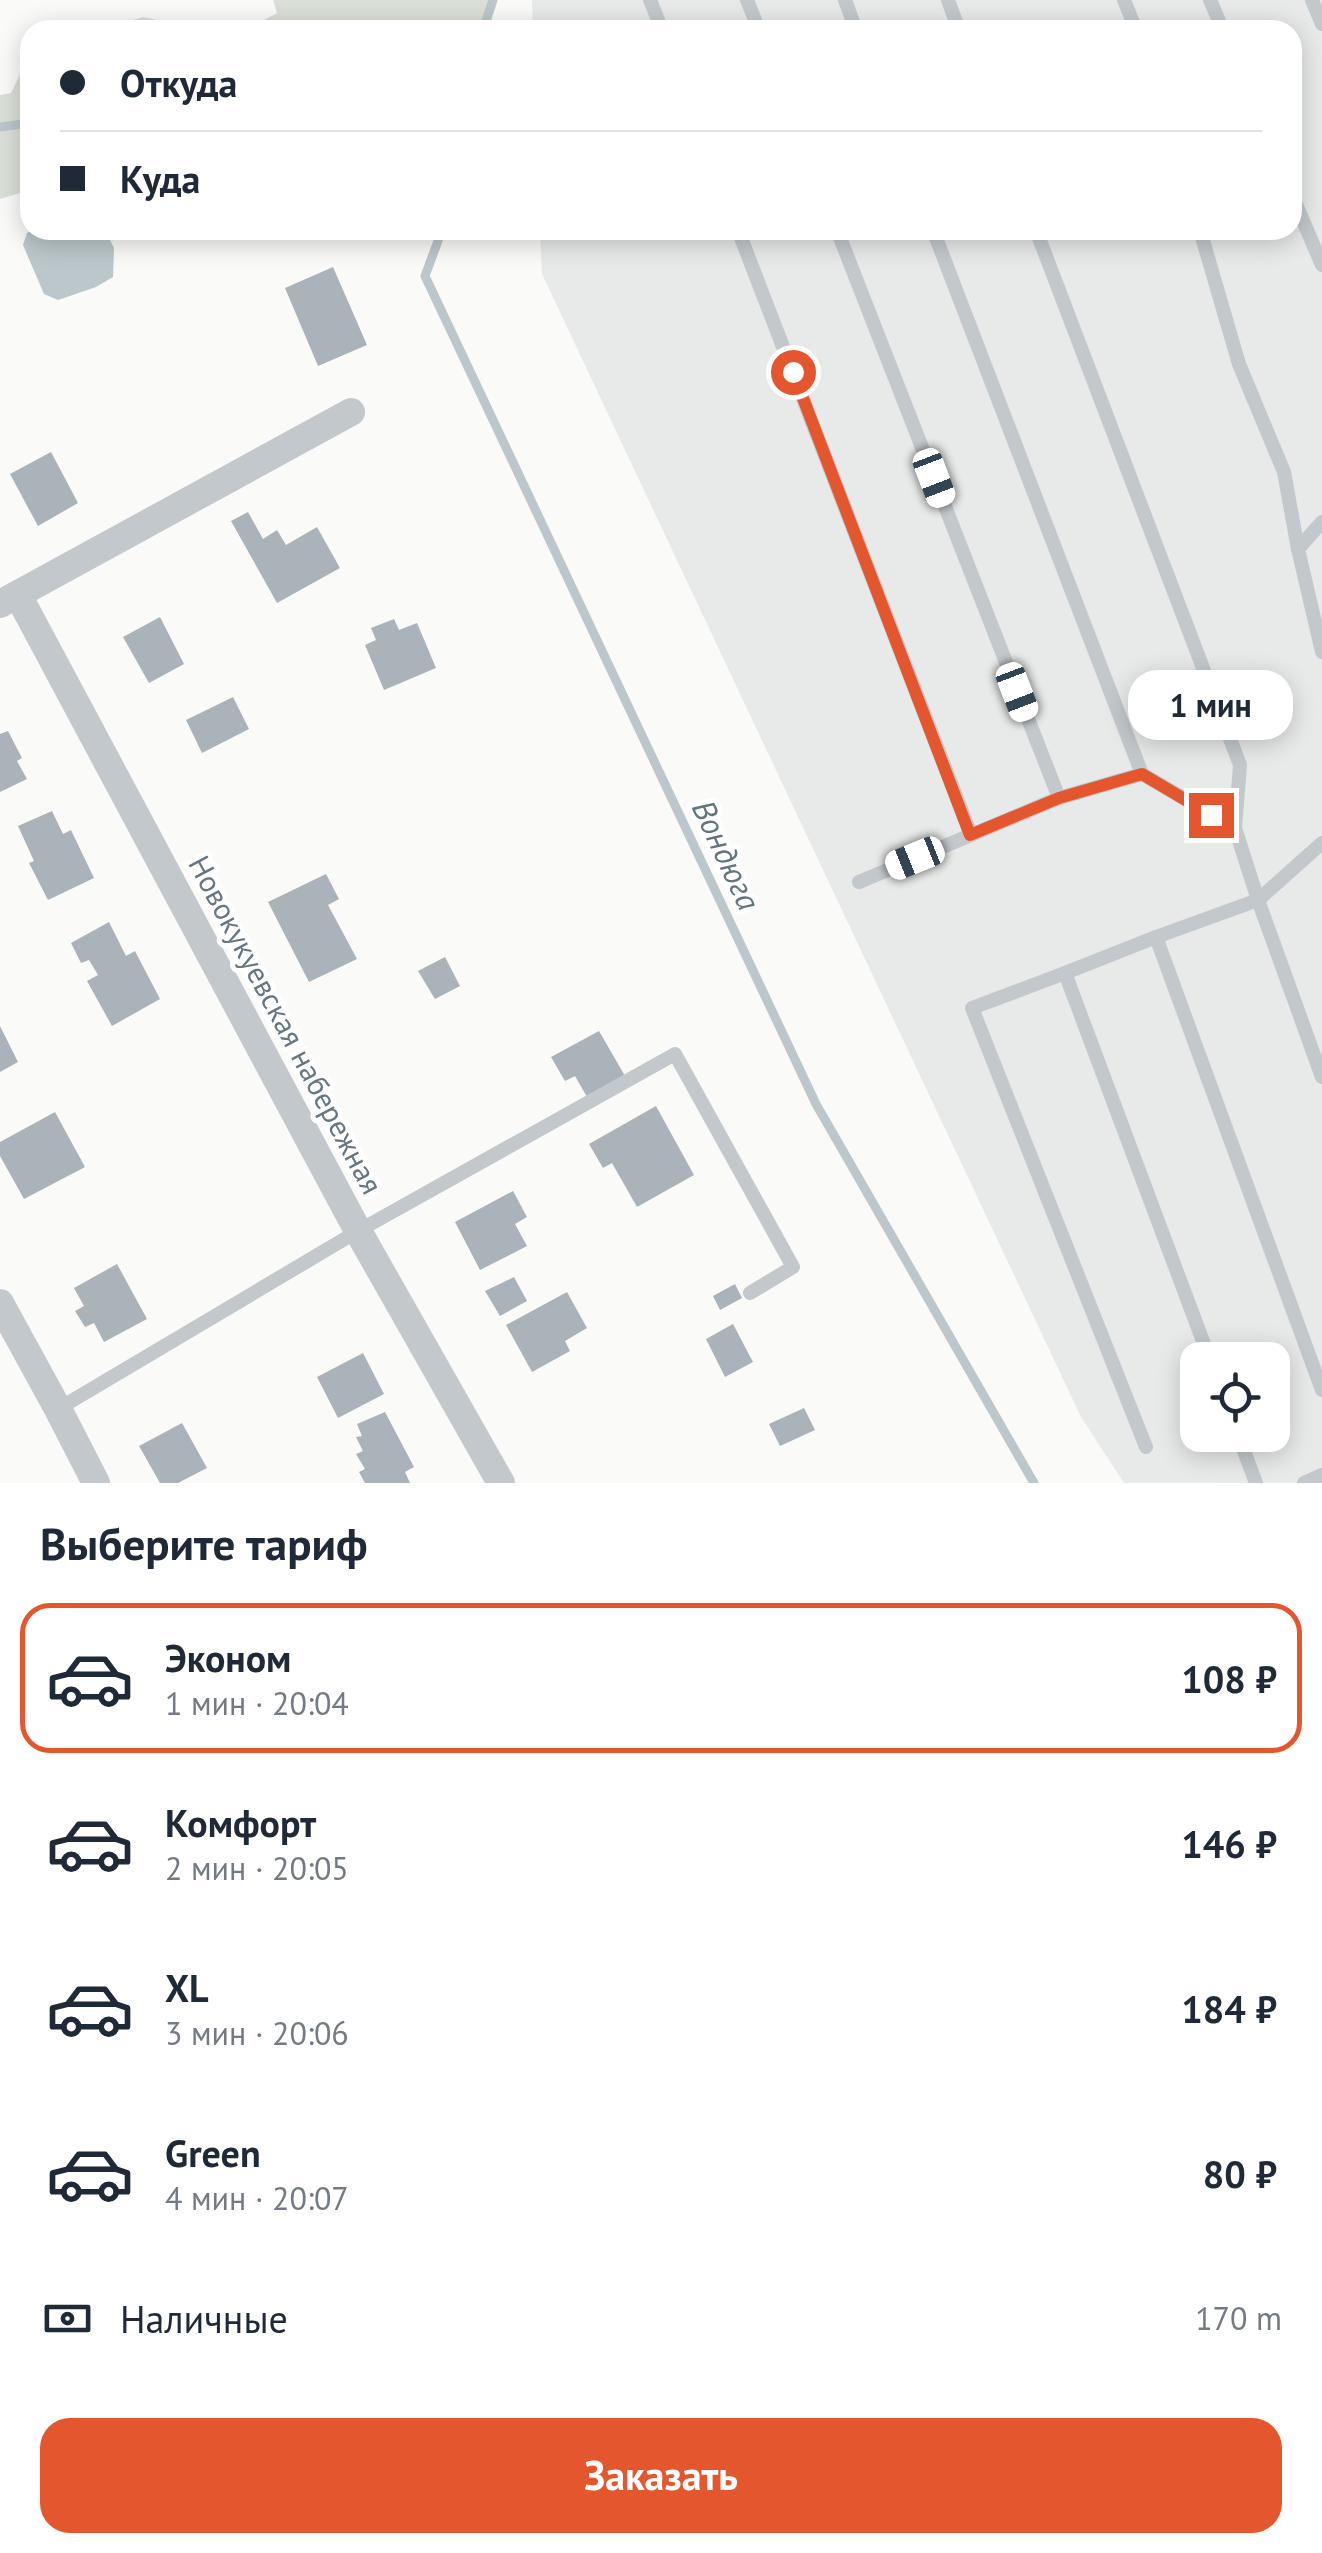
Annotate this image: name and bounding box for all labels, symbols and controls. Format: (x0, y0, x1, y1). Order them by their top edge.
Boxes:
text: Откуда (120, 58, 237, 107)
text: Куда (120, 154, 200, 203)
route start (771, 350, 816, 395)
car (909, 445, 959, 511)
car (992, 659, 1042, 725)
callout: 1 мин (1128, 670, 1294, 740)
text: 1 мин (1169, 684, 1252, 726)
water label: Вондюга (683, 793, 771, 917)
route end (1189, 793, 1234, 838)
car (882, 833, 948, 883)
street label: Новокукуевская набережная (180, 848, 392, 1200)
map controls (1180, 1342, 1290, 1452)
button: locate (1180, 1342, 1290, 1452)
text: Выберите тариф (40, 1514, 367, 1572)
icon: car (45, 1633, 135, 1723)
text: Эконом (165, 1633, 291, 1682)
text: 108 ₽ (1181, 1654, 1277, 1703)
text: 1 мин · 20:04 (165, 1682, 349, 1724)
icon: car (45, 1798, 135, 1888)
text: Комфорт (165, 1798, 316, 1847)
text: 146 ₽ (1181, 1819, 1277, 1868)
text: 2 мин · 20:05 (165, 1847, 349, 1889)
icon: car (45, 1963, 135, 2053)
text: XL (165, 1963, 209, 2012)
text: 184 ₽ (1181, 1984, 1277, 2033)
text: 3 мин · 20:06 (165, 2012, 349, 2054)
icon: car (45, 2128, 135, 2218)
text: Green (165, 2128, 261, 2177)
text: 80 ₽ (1203, 2149, 1277, 2198)
text: 4 мин · 20:07 (165, 2177, 349, 2219)
icon: cash (40, 2291, 95, 2346)
text: Наличные (120, 2294, 288, 2343)
text: 170 m (1195, 2297, 1282, 2339)
button: Заказать (40, 2418, 1282, 2533)

